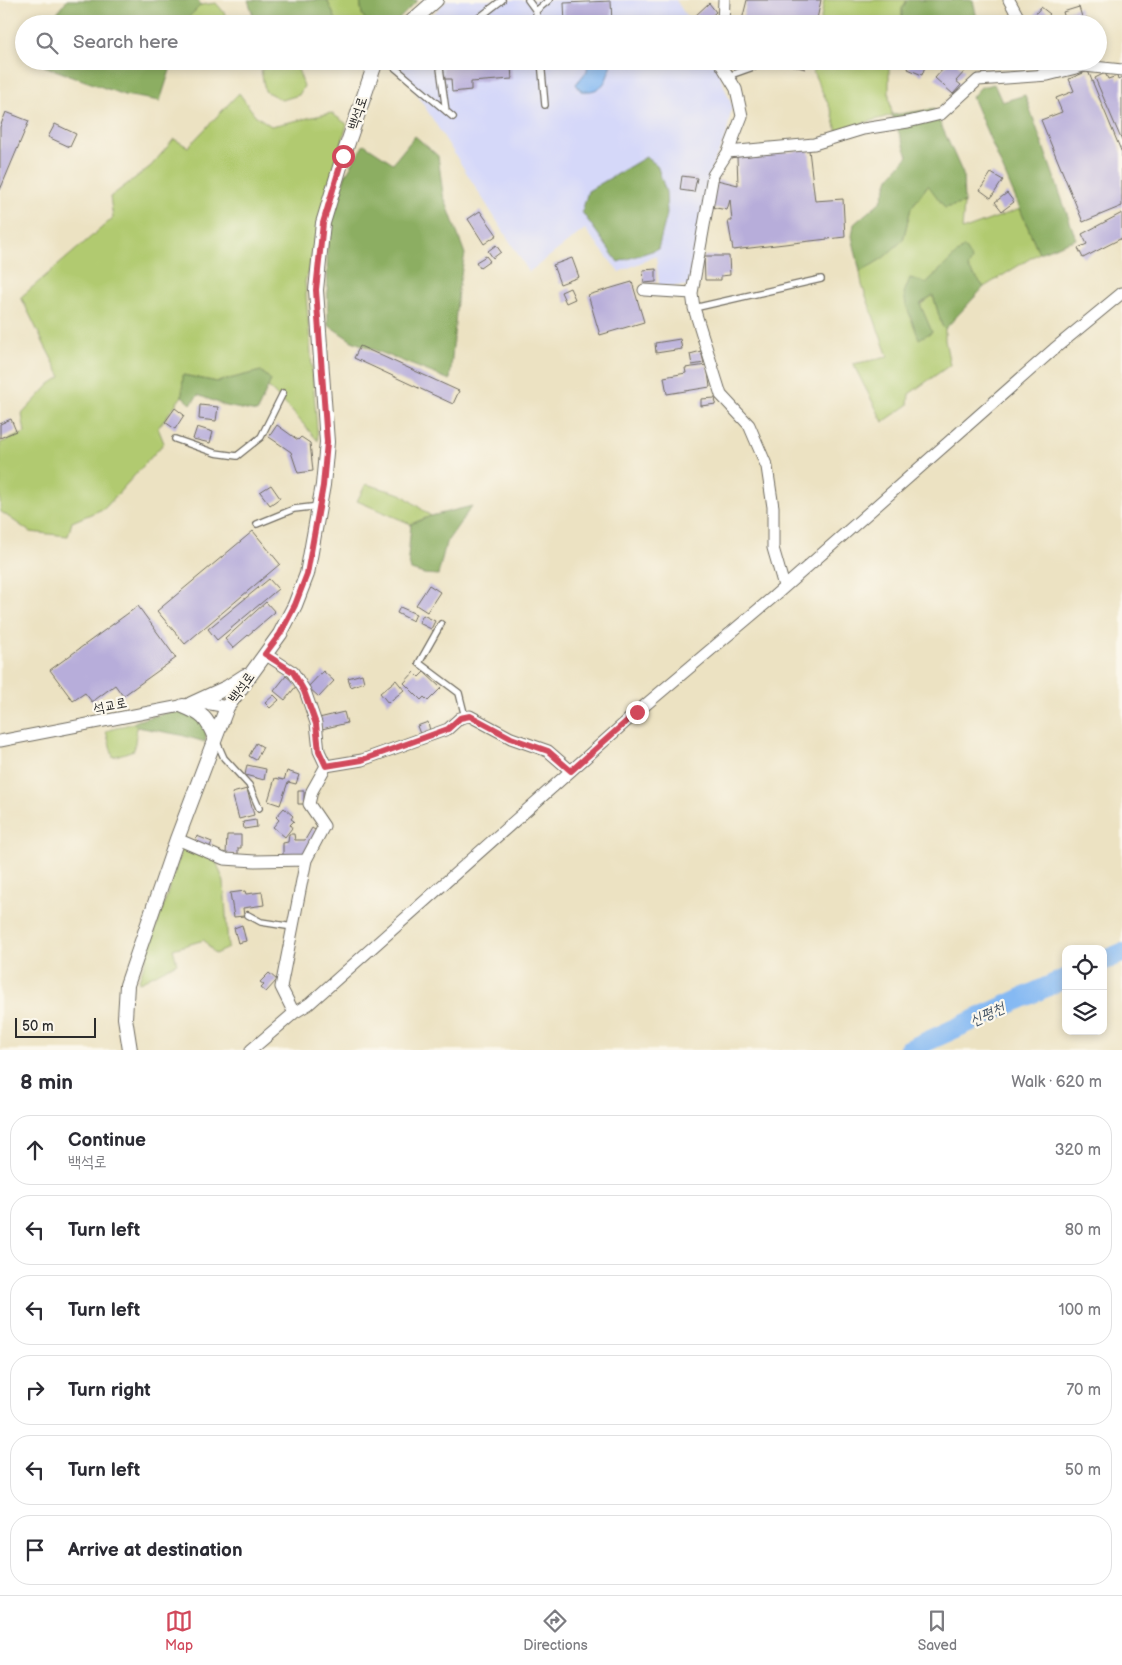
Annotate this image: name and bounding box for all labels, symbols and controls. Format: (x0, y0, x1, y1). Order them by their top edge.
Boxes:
search box (15, 15, 1107, 70)
icon: search (33, 29, 61, 57)
text: Search here (73, 31, 178, 54)
street label: 백석로 (344, 94, 371, 132)
route start (332, 145, 355, 168)
street label: 백석로 (225, 669, 258, 706)
street label: 석교로 (92, 694, 128, 717)
route end (626, 701, 649, 724)
map controls (1062, 945, 1107, 1035)
button: locate (1062, 945, 1107, 990)
button: layers (1062, 990, 1107, 1035)
water label: 신평천 (967, 998, 1009, 1031)
scale bar (15, 1015, 96, 1038)
text: 50 m (22, 1018, 54, 1035)
text: 8 min (20, 1070, 73, 1095)
text: Walk · 620 m (1011, 1073, 1102, 1092)
text: Continue (68, 1129, 146, 1152)
icon: ahead (21, 1136, 49, 1164)
text: 320 m (1055, 1141, 1101, 1160)
text: 백석로 (68, 1153, 107, 1172)
icon: left (21, 1216, 49, 1244)
text: Turn left (68, 1219, 140, 1242)
text: 80 m (1065, 1221, 1101, 1240)
icon: left (21, 1296, 49, 1324)
text: Turn left (68, 1299, 140, 1322)
text: 100 m (1058, 1301, 1101, 1320)
icon: right (21, 1376, 49, 1404)
text: Turn right (68, 1379, 151, 1402)
text: 70 m (1066, 1381, 1101, 1400)
icon: left (21, 1456, 49, 1484)
text: Turn left (68, 1459, 140, 1482)
text: 50 m (1065, 1461, 1101, 1480)
icon: arrive (21, 1536, 49, 1564)
text: Arrive at destination (68, 1539, 243, 1562)
tab: Map (165, 1607, 193, 1654)
tab: Directions (523, 1607, 588, 1654)
tab: Saved (918, 1607, 957, 1654)

